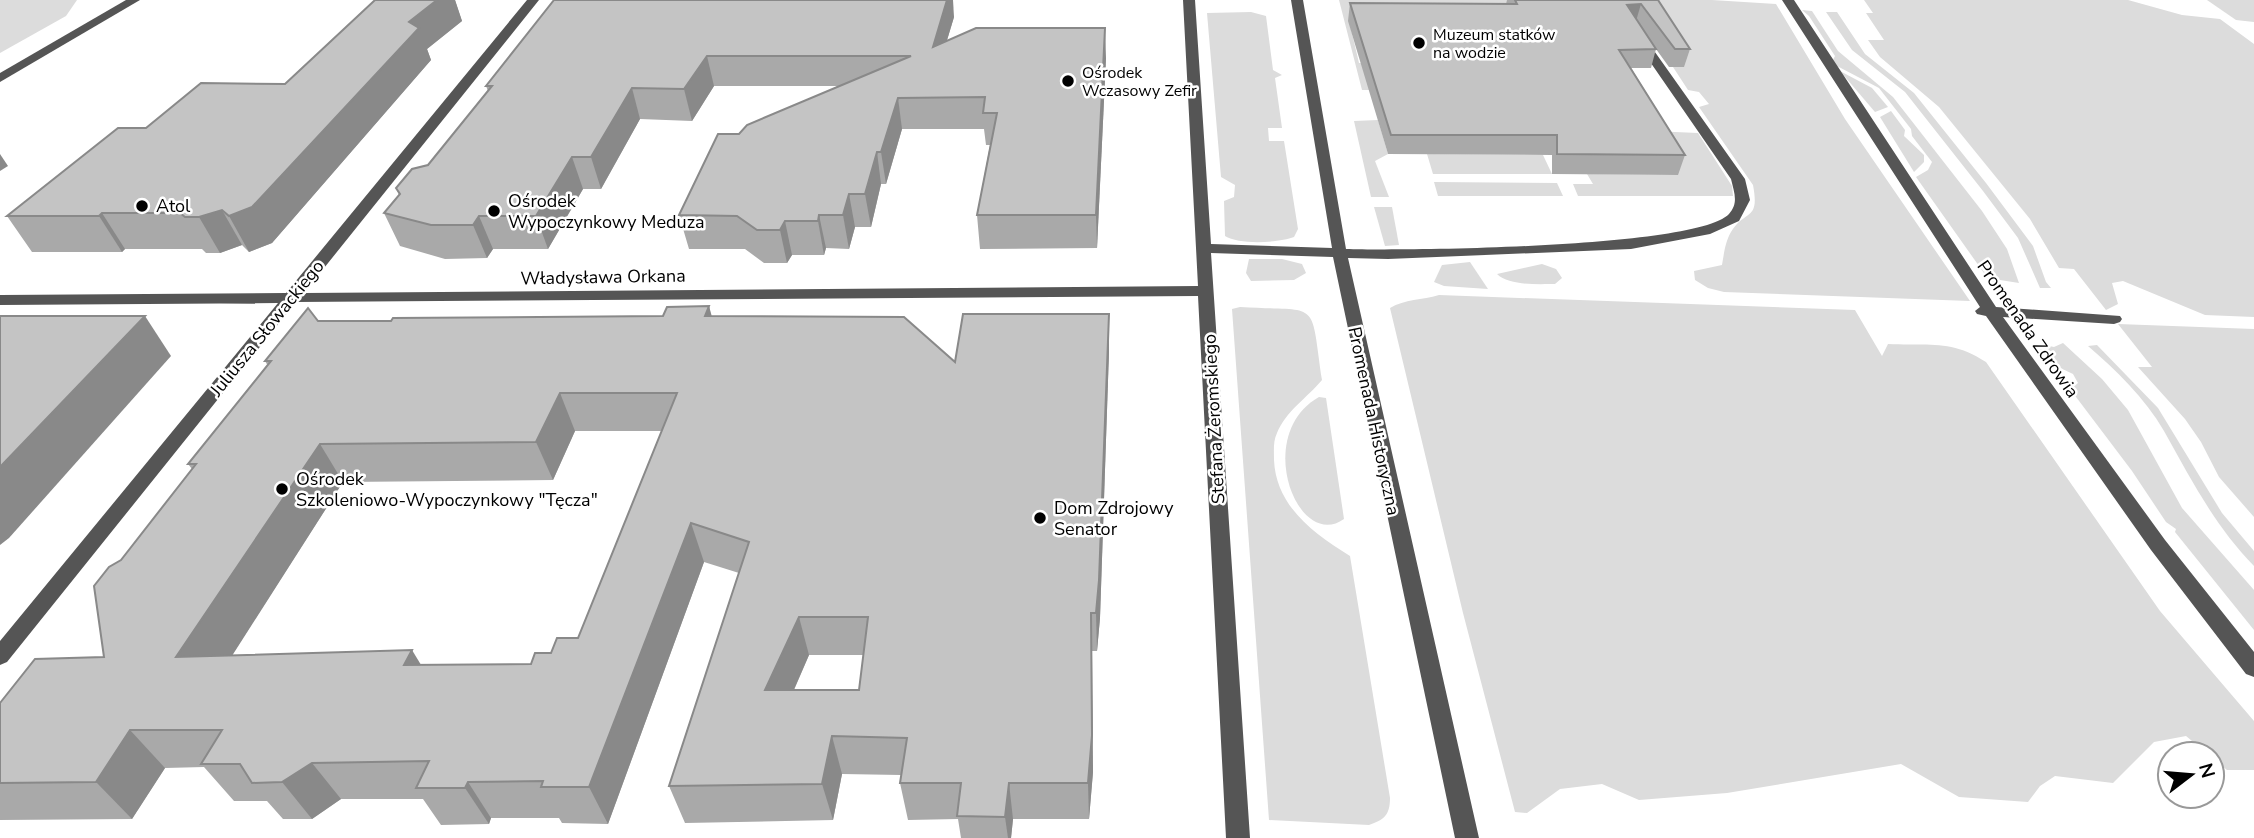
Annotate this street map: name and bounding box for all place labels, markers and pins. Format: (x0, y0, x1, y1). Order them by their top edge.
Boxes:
place label: Muzeum statków na wodzie (1433, 24, 1556, 64)
marker: Muzeum statków na wodzie (1411, 35, 1427, 51)
place label: Ośrodek Wczasowy Zefir (1082, 62, 1197, 102)
marker: Ośrodek Wczasowy Zefir (1060, 73, 1076, 89)
place label: Ośrodek Wypoczynkowy Meduza (508, 189, 704, 234)
place label: Atol (156, 194, 191, 218)
marker: Atol (134, 198, 150, 214)
marker: Ośrodek Wypoczynkowy Meduza (486, 203, 502, 219)
place label: Ośrodek Szkoleniowo-Wypoczynkowy "Tęcza" (296, 467, 598, 512)
marker: Ośrodek Szkoleniowo-Wypoczynkowy "Tęcza" (274, 481, 290, 497)
place label: Dom Zdrojowy Senator (1054, 496, 1174, 541)
marker: Dom Zdrojowy Senator (1032, 510, 1048, 526)

